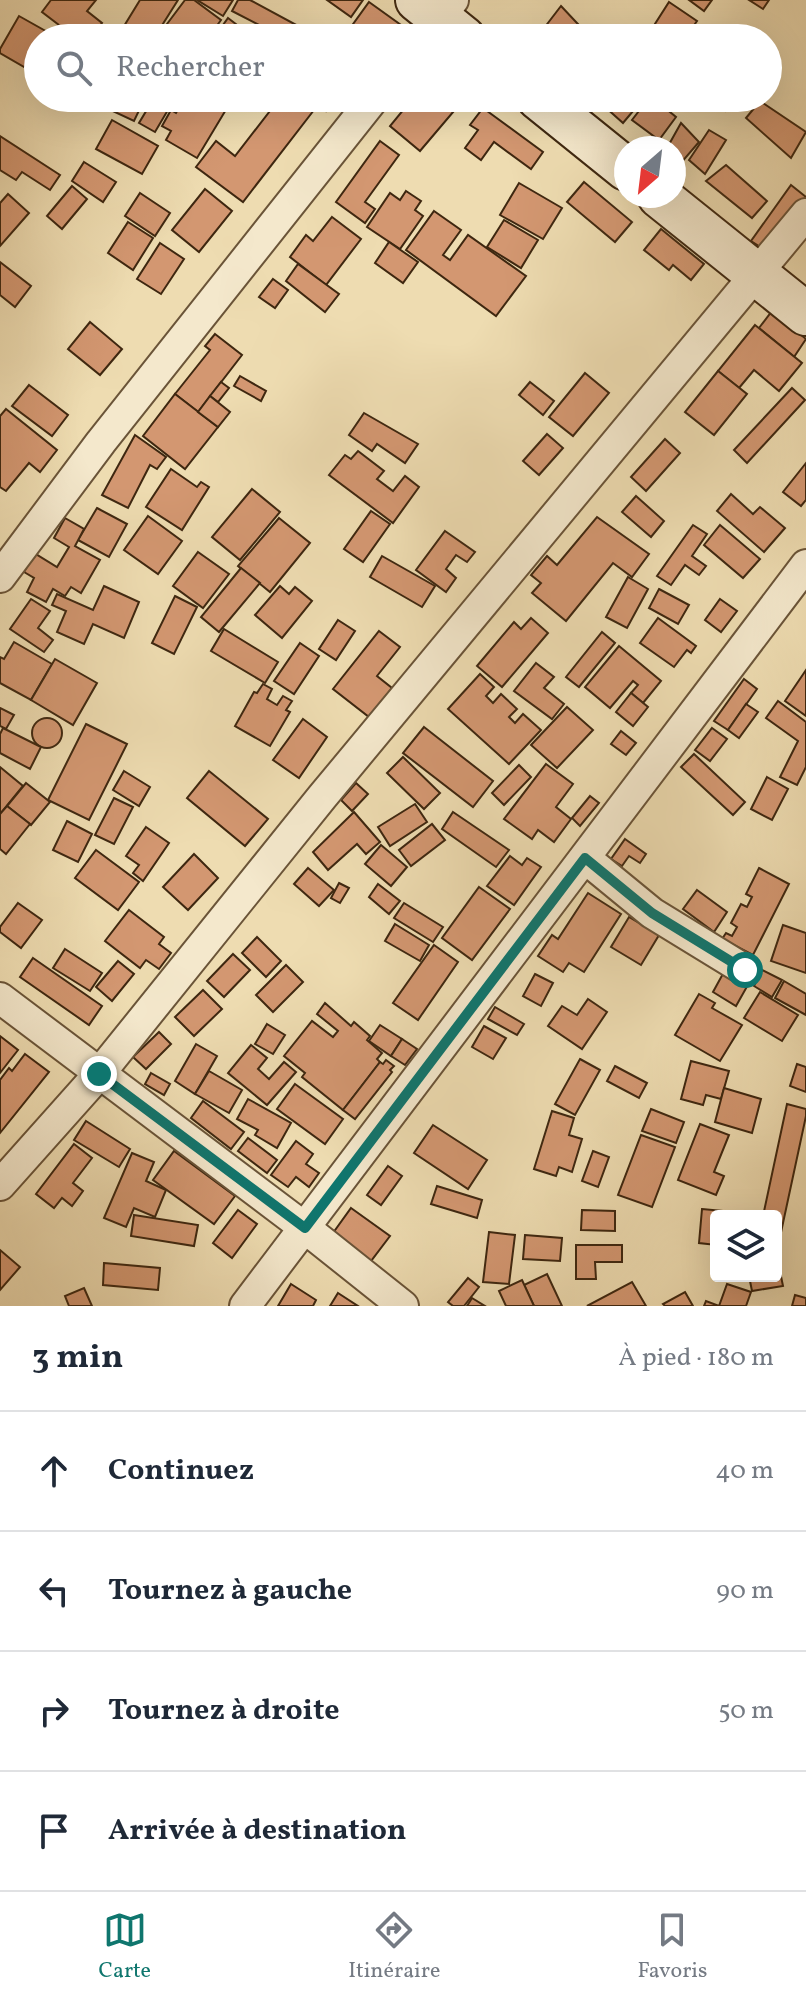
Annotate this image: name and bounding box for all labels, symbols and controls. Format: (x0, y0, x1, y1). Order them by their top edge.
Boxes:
search box (24, 24, 782, 112)
icon: search (52, 46, 96, 90)
text: Rechercher (116, 47, 265, 89)
north arrow (614, 136, 686, 208)
route start (727, 952, 763, 988)
route end (81, 1056, 117, 1092)
map controls (710, 1210, 782, 1282)
button: layers (710, 1210, 782, 1282)
text: 3 min (32, 1335, 123, 1382)
text: À pied · 180 m (618, 1340, 774, 1376)
icon: ahead (32, 1449, 76, 1493)
text: Continuez (108, 1450, 254, 1492)
text: 40 m (715, 1453, 774, 1489)
icon: left (32, 1569, 76, 1613)
text: Tournez à gauche (108, 1570, 352, 1612)
text: 90 m (716, 1573, 774, 1609)
icon: right (32, 1689, 76, 1733)
text: Tournez à droite (108, 1690, 340, 1732)
text: 50 m (718, 1693, 774, 1729)
icon: arrive (32, 1809, 76, 1853)
text: Arrivée à destination (108, 1810, 407, 1852)
tab: Carte (99, 1908, 151, 1987)
tab: Itinéraire (348, 1908, 440, 1987)
tab: Favoris (638, 1908, 707, 1987)

